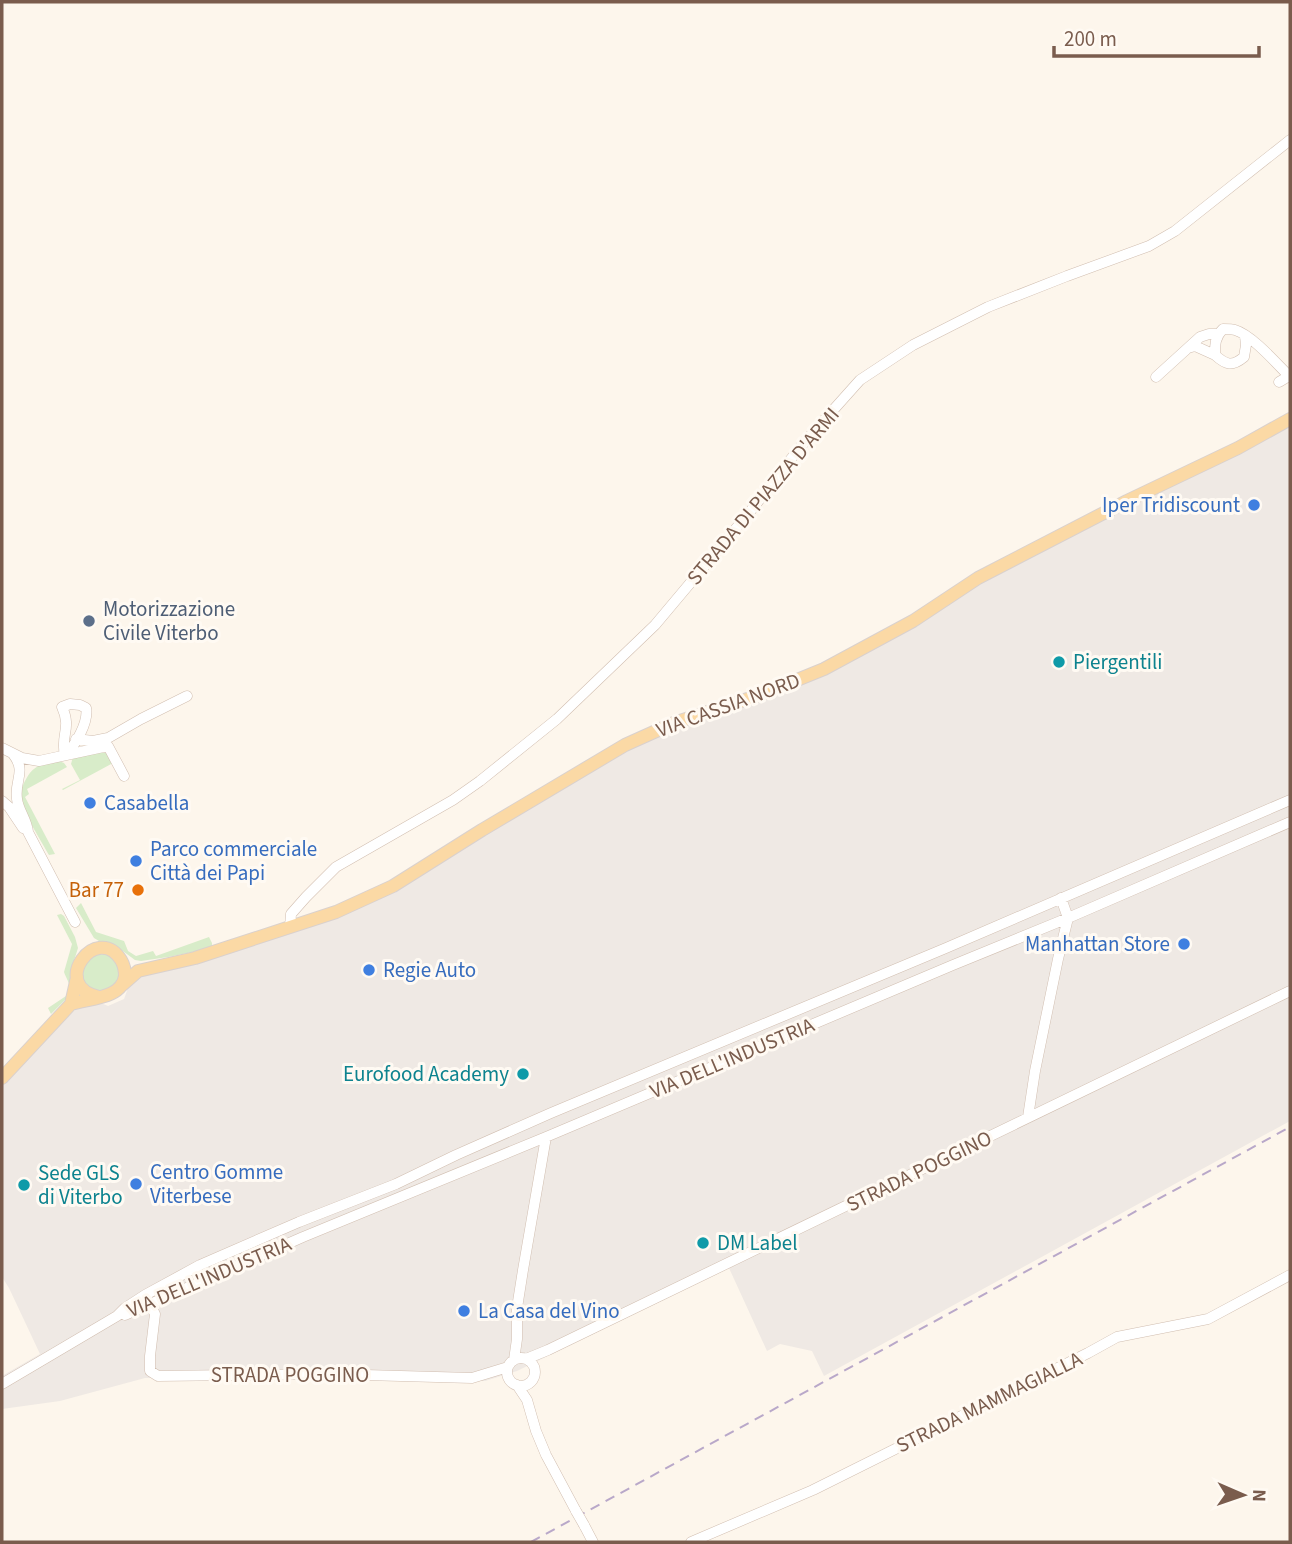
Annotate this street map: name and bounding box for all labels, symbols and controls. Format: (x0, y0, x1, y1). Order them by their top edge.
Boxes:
scale bar (1054, 14, 1259, 58)
text: 200 m (1064, 24, 1117, 54)
street label: STRADA DI PIAZZA D'ARMI (680, 401, 846, 591)
place label: Iper Tridiscount (1102, 490, 1240, 520)
marker: Iper Tridiscount (1246, 497, 1262, 513)
place label: Motorizzazione Civile Viterbo (103, 594, 235, 648)
marker: Motorizzazione Civile Viterbo (81, 613, 97, 629)
place label: Piergentili (1073, 647, 1163, 677)
marker: Piergentili (1051, 654, 1067, 670)
street label: VIA CASSIA NORD (652, 665, 804, 745)
place label: Casabella (104, 788, 189, 818)
marker: Casabella (82, 795, 98, 811)
place label: Parco commerciale Città dei Papi (150, 834, 317, 888)
marker: Parco commerciale Città dei Papi (128, 853, 144, 869)
place label: Bar 77 (69, 875, 124, 905)
marker: Bar 77 (130, 882, 146, 898)
place label: Manhattan Store (1025, 929, 1170, 959)
marker: Manhattan Store (1176, 936, 1192, 952)
place label: Regie Auto (383, 955, 476, 985)
marker: Regie Auto (361, 962, 377, 978)
street label: VIA DELL'INDUSTRIA (645, 1010, 819, 1106)
place label: Eurofood Academy (343, 1059, 509, 1089)
marker: Eurofood Academy (515, 1066, 531, 1082)
street label: STRADA POGGINO (841, 1123, 997, 1219)
place label: Centro Gomme Viterbese (150, 1157, 283, 1211)
place label: Sede GLS di Viterbo (38, 1158, 123, 1212)
marker: Centro Gomme Viterbese (128, 1176, 144, 1192)
marker: Sede GLS di Viterbo (16, 1177, 32, 1193)
place label: DM Label (717, 1228, 798, 1258)
street label: VIA DELL'INDUSTRIA (122, 1229, 296, 1325)
marker: DM Label (695, 1235, 711, 1251)
place label: La Casa del Vino (478, 1296, 620, 1326)
marker: La Casa del Vino (456, 1303, 472, 1319)
street label: STRADA MAMMAGIALLA (891, 1344, 1088, 1460)
street label: STRADA POGGINO (211, 1360, 369, 1390)
north arrow (1208, 1460, 1278, 1530)
text: N (1245, 1489, 1272, 1502)

